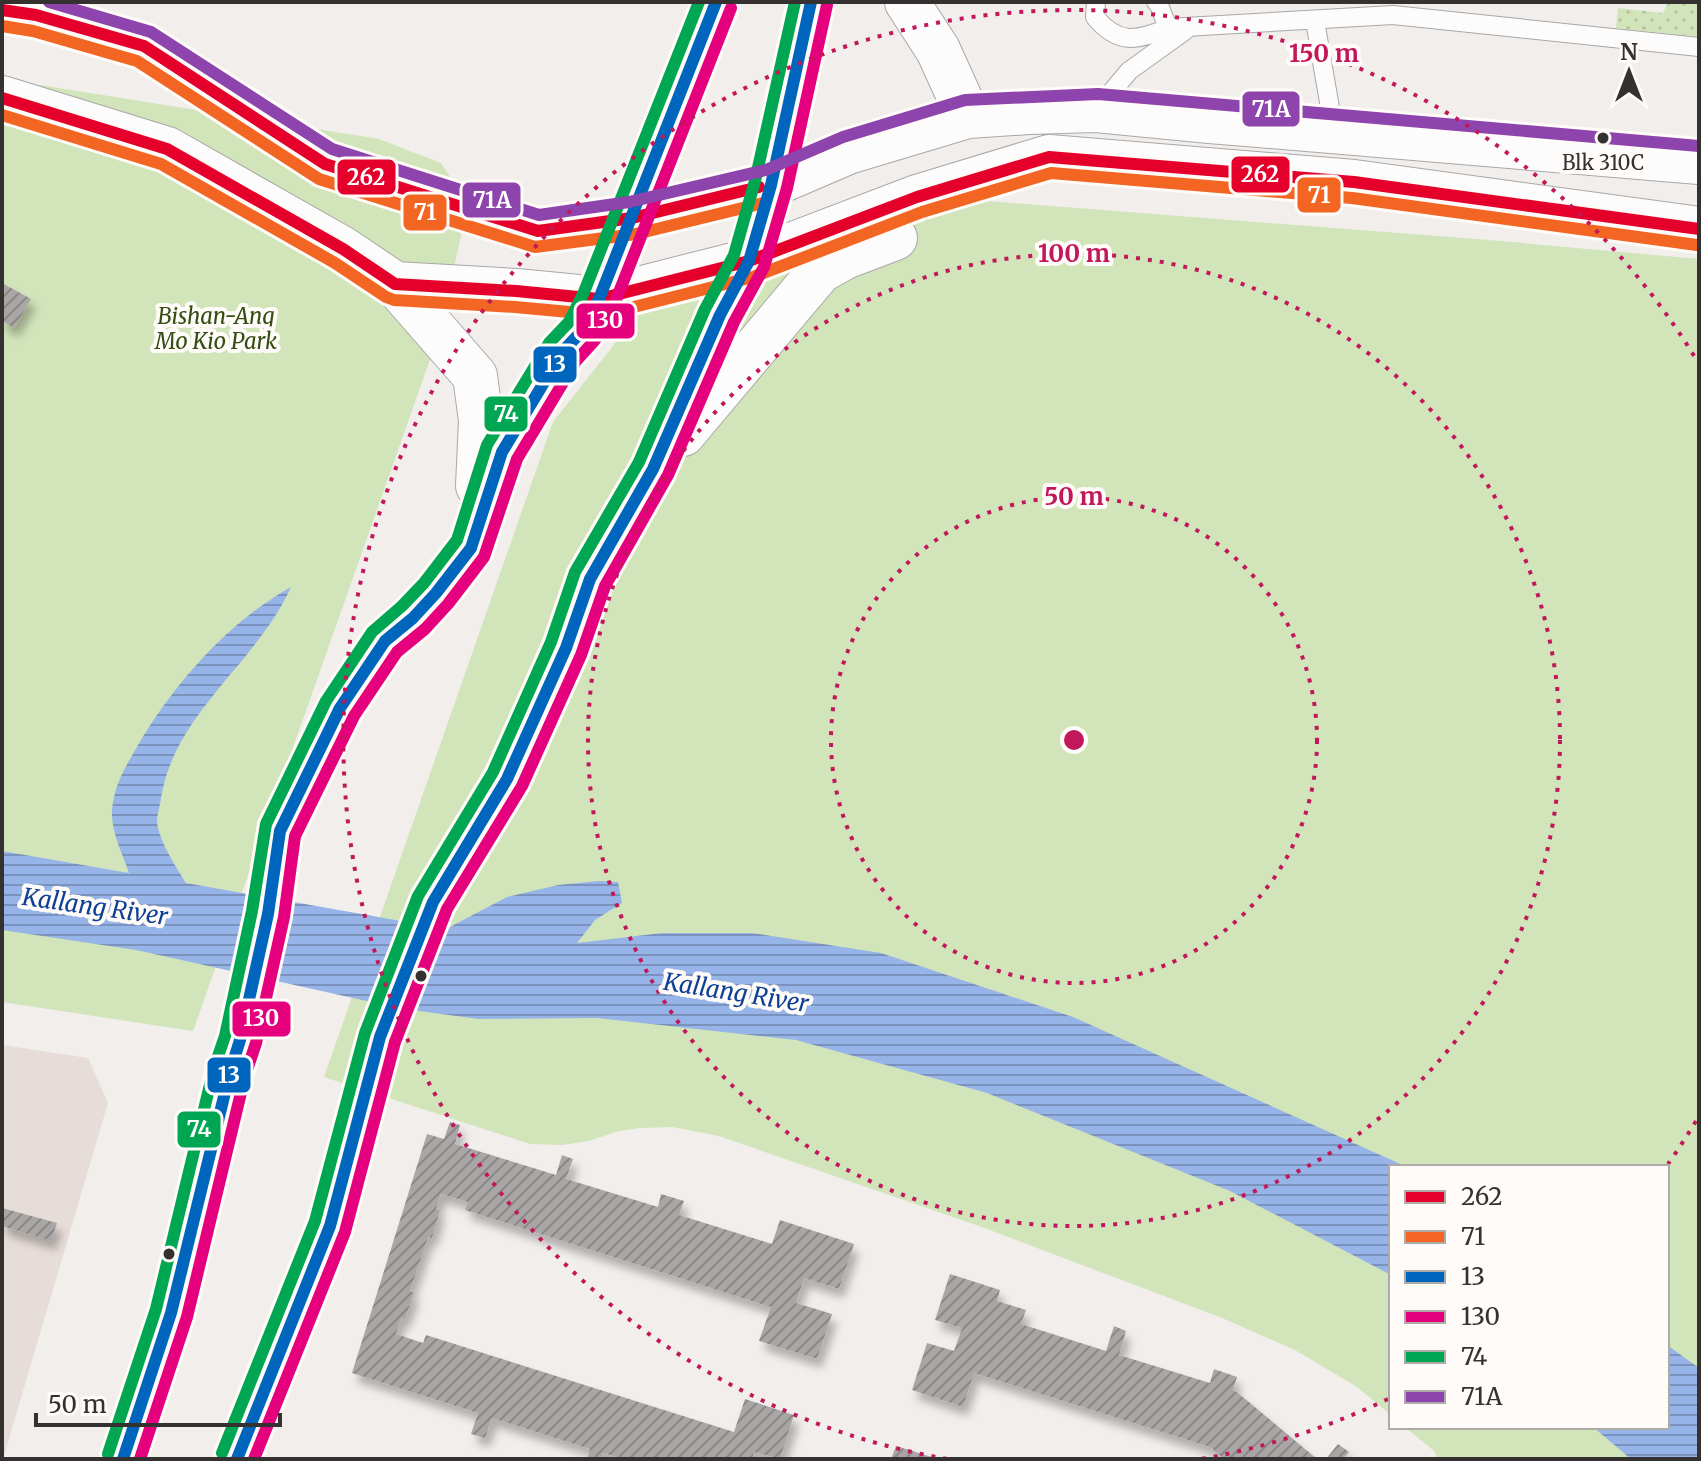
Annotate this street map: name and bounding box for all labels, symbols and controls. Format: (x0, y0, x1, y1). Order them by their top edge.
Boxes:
north arrow (1589, 32, 1669, 112)
text: 150 m (1289, 38, 1359, 69)
text: N (1620, 38, 1638, 66)
line badge: 71A (1241, 90, 1301, 128)
text: 71A (1251, 95, 1291, 123)
marker: Blk 310C (1595, 130, 1611, 146)
place label: Blk 310C (1562, 150, 1644, 175)
line badge: 262 (1230, 155, 1291, 194)
line badge: 262 (336, 158, 397, 196)
text: 262 (1241, 160, 1279, 188)
text: 262 (347, 163, 385, 191)
line badge: 71 (1296, 176, 1342, 214)
line badge: 71A (461, 181, 522, 219)
text: 71 (1308, 181, 1330, 209)
text: 71A (472, 186, 512, 214)
line badge: 71 (402, 193, 448, 232)
text: 71 (414, 198, 436, 226)
text: 100 m (1038, 238, 1110, 269)
park label: Bishan-Ang Mo Kio Park (154, 302, 277, 355)
line badge: 130 (575, 302, 636, 340)
text: 130 (587, 306, 623, 334)
line badge: 13 (532, 345, 578, 384)
text: 13 (544, 350, 566, 378)
line badge: 74 (483, 395, 529, 433)
text: 74 (493, 400, 519, 428)
text: 50 m (1044, 481, 1104, 512)
centre of rings (1060, 726, 1088, 754)
water label: Kallang River (19, 881, 171, 932)
water label: Kallang River (660, 966, 812, 1019)
unlabelled marker (413, 968, 429, 984)
line badge: 130 (231, 1000, 292, 1038)
text: 130 (243, 1004, 279, 1032)
line badge: 13 (206, 1056, 252, 1094)
text: 13 (218, 1061, 240, 1089)
line badge: 74 (176, 1110, 222, 1149)
text: 74 (186, 1115, 212, 1143)
legend (1389, 1165, 1669, 1429)
text: 262 (1461, 1181, 1503, 1212)
text: 71 (1461, 1221, 1485, 1252)
unlabelled marker (161, 1246, 177, 1262)
text: 13 (1461, 1261, 1485, 1292)
text: 130 (1461, 1301, 1500, 1332)
text: 74 (1461, 1341, 1488, 1372)
scale bar (36, 1377, 280, 1427)
text: 71A (1461, 1381, 1503, 1412)
text: 50 m (48, 1389, 107, 1420)

